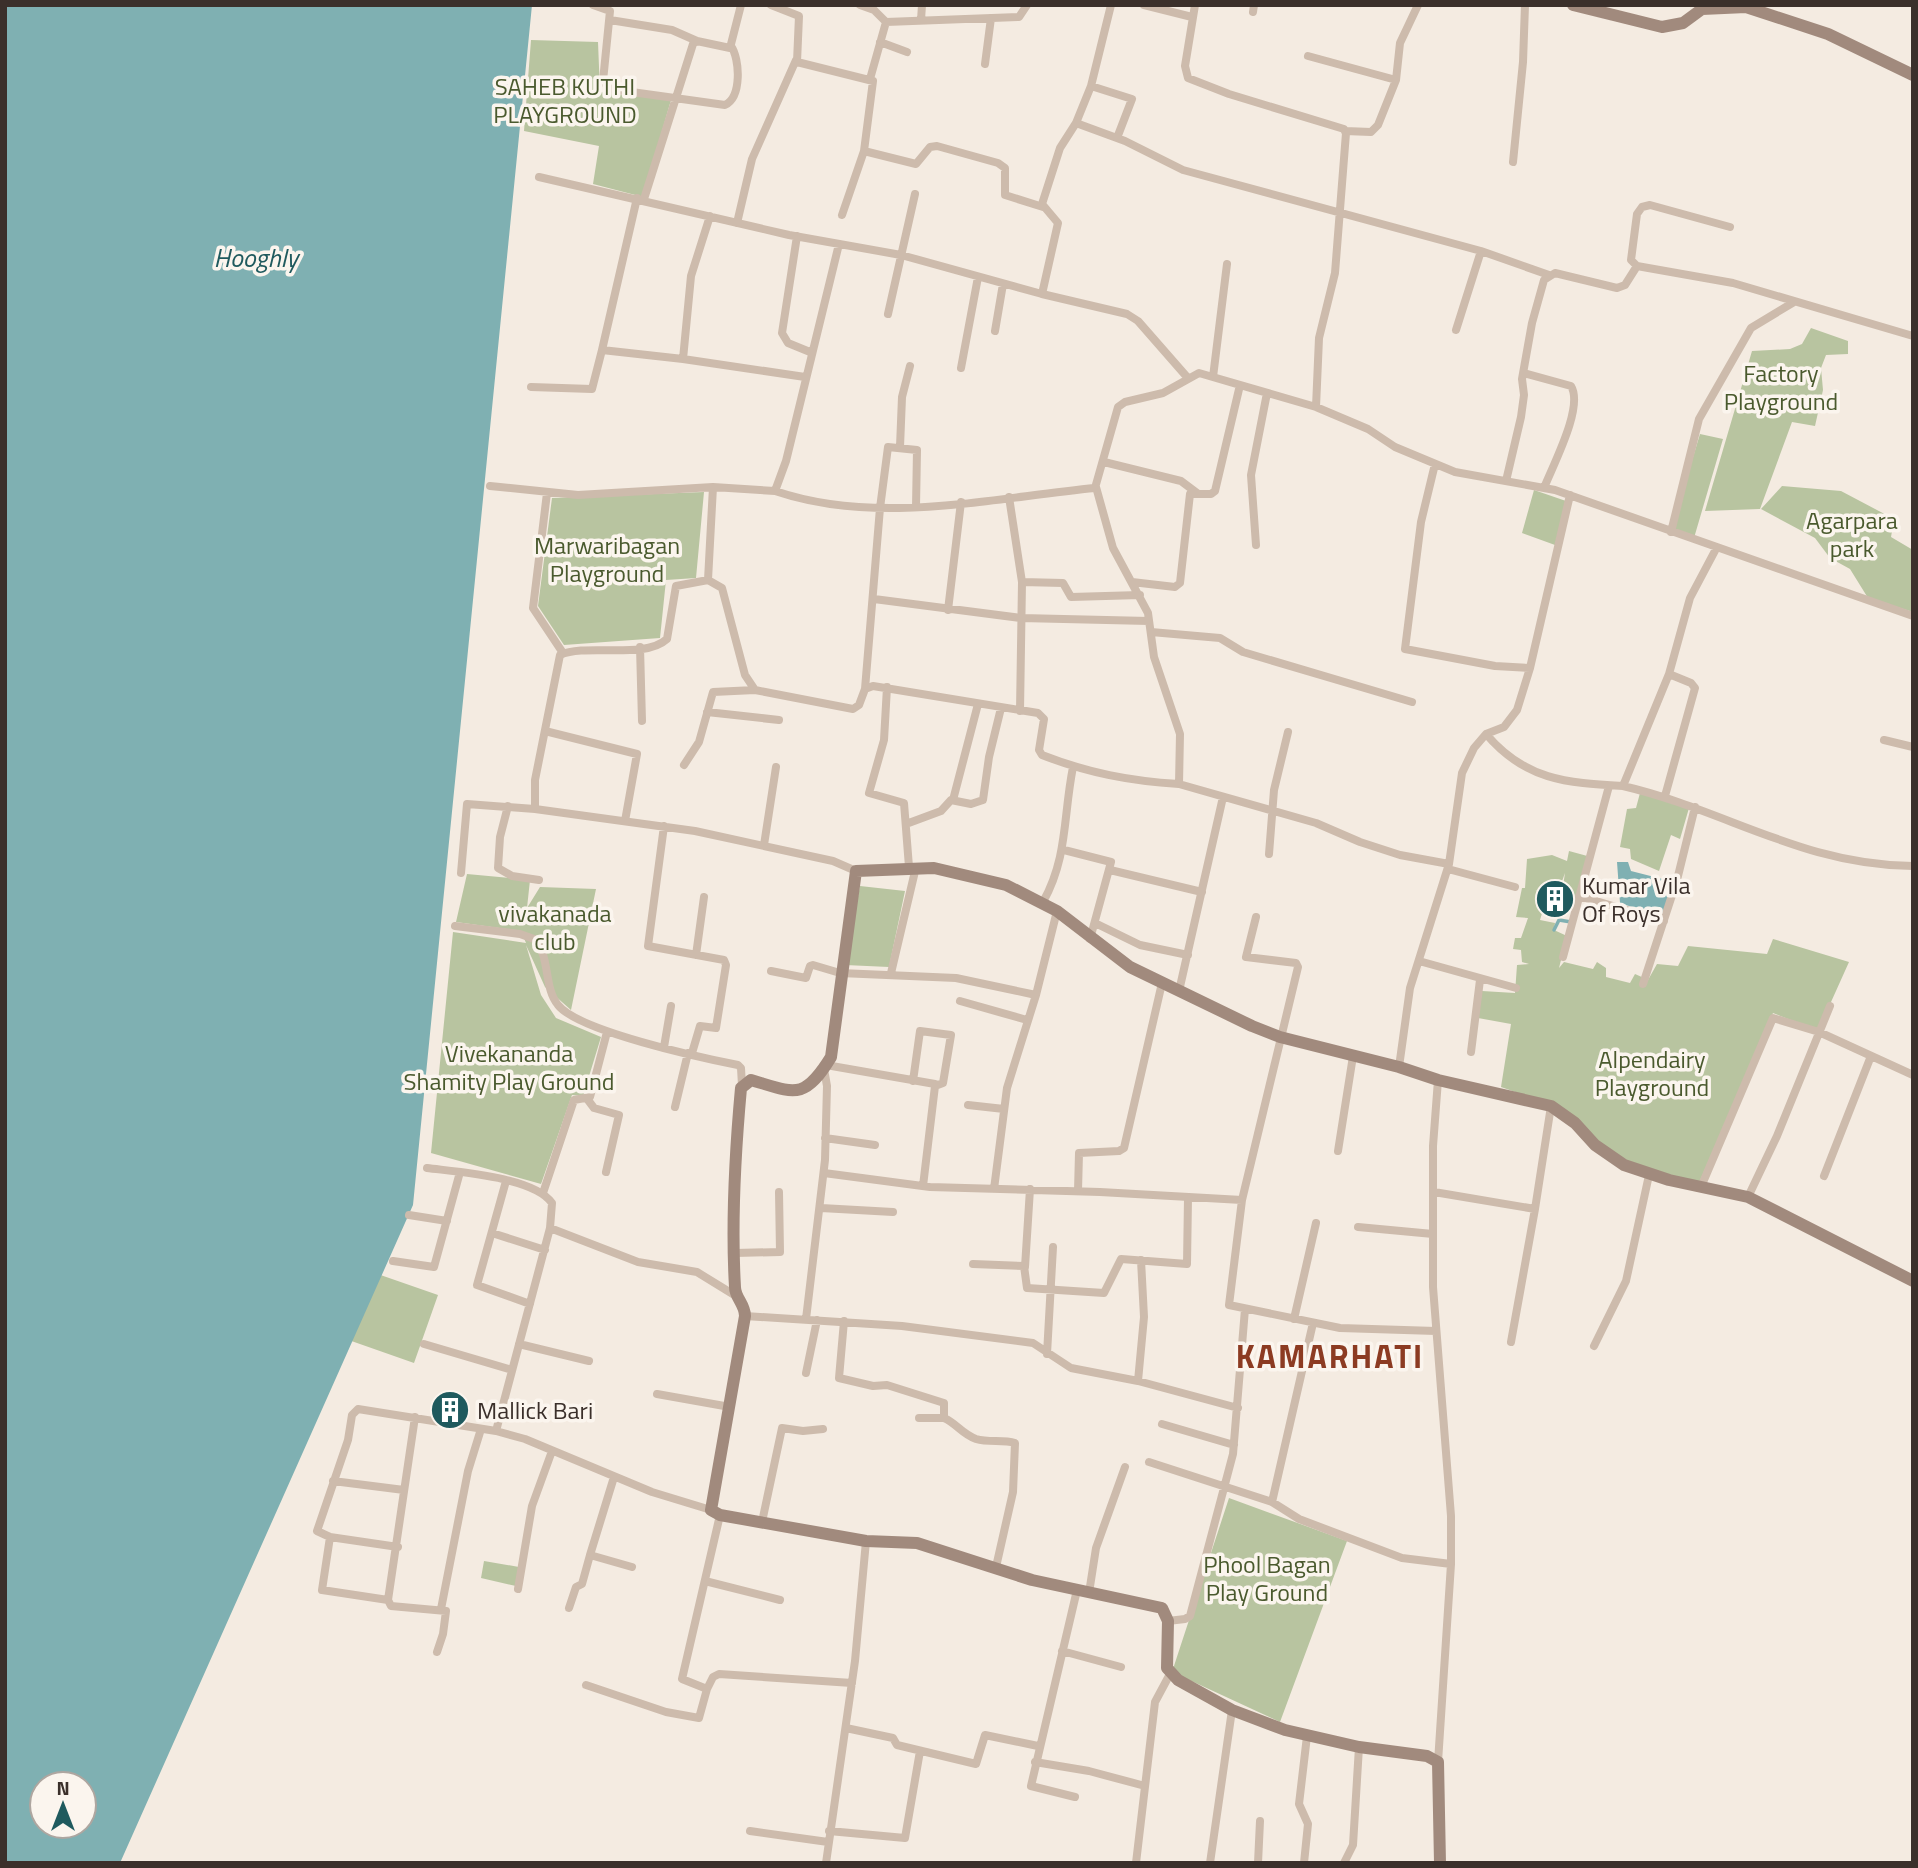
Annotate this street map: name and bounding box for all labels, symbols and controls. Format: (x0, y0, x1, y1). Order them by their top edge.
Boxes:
park label: SAHEB KUTHI PLAYGROUND (493, 68, 637, 132)
water label: Hooghly (214, 238, 301, 277)
park label: Factory Playground (1724, 355, 1838, 419)
park label: Agarpara park (1806, 502, 1898, 566)
park label: Marwaribagan Playground (534, 527, 680, 591)
place label: Kumar Vila Of Roys (1582, 867, 1691, 931)
building icon: Kumar Vila Of Roys (1534, 878, 1576, 920)
park label: vivakanada club (498, 895, 612, 959)
park label: Vivekananda Shamity Play Ground (404, 1035, 614, 1099)
park label: Alpendairy Playground (1595, 1041, 1709, 1105)
district label: KAMARHATI (1236, 1332, 1424, 1380)
building icon: Mallick Bari (429, 1389, 471, 1431)
place label: Mallick Bari (477, 1392, 593, 1428)
park label: Phool Bagan Play Ground (1203, 1546, 1331, 1610)
north arrow (28, 1770, 98, 1840)
text: N (56, 1773, 70, 1802)

